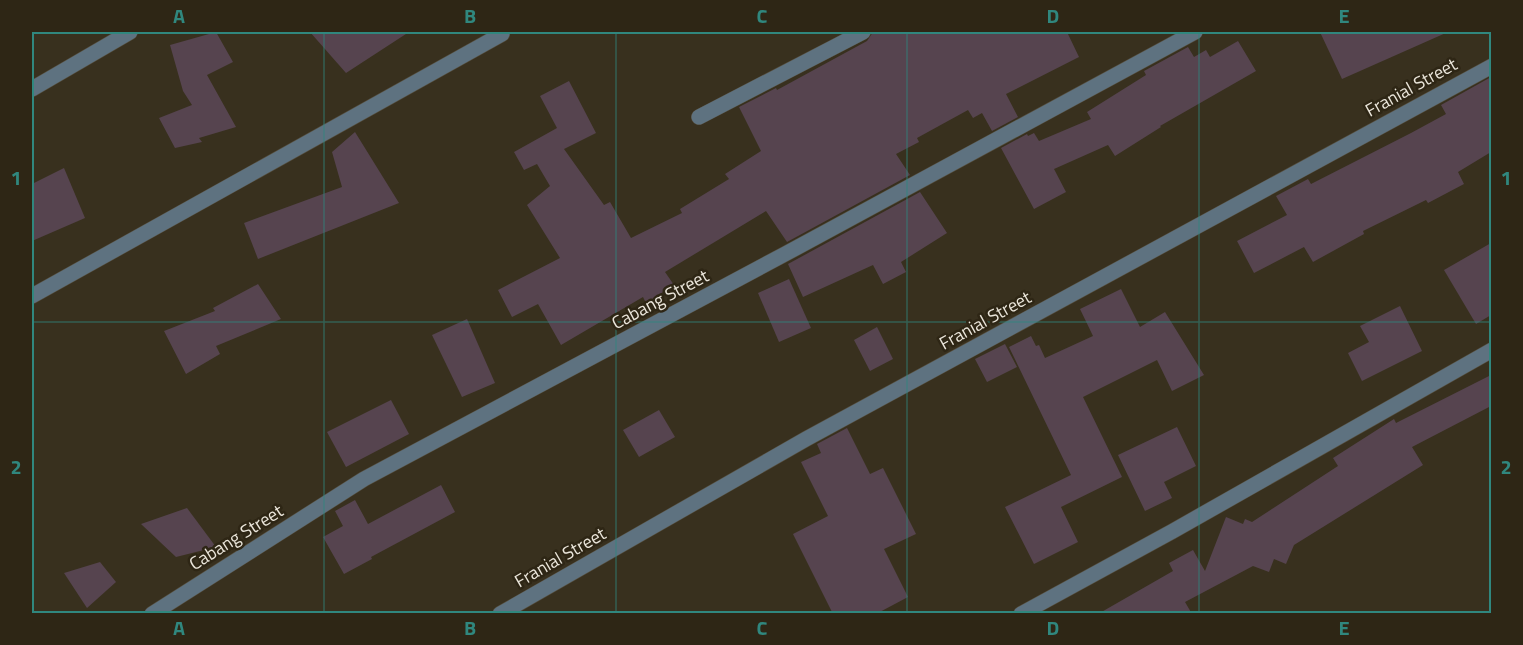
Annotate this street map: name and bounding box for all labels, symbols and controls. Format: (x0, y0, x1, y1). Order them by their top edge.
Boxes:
text: A (173, 0, 185, 31)
text: B (464, 0, 476, 31)
text: C (757, 0, 768, 31)
text: D (1047, 0, 1059, 31)
text: E (1338, 0, 1350, 31)
street label: Franial Street (1360, 50, 1463, 123)
text: 1 (10, 162, 22, 193)
text: 1 (1500, 162, 1512, 193)
street label: Cabang Street (607, 262, 714, 336)
street label: Franial Street (934, 283, 1037, 356)
text: 2 (10, 451, 22, 482)
text: 2 (1500, 451, 1512, 482)
street label: Cabang Street (184, 497, 289, 577)
street label: Franial Street (509, 520, 611, 594)
text: A (173, 612, 185, 643)
text: B (464, 612, 476, 643)
text: C (757, 612, 768, 643)
text: D (1047, 612, 1059, 643)
text: E (1338, 612, 1350, 643)

